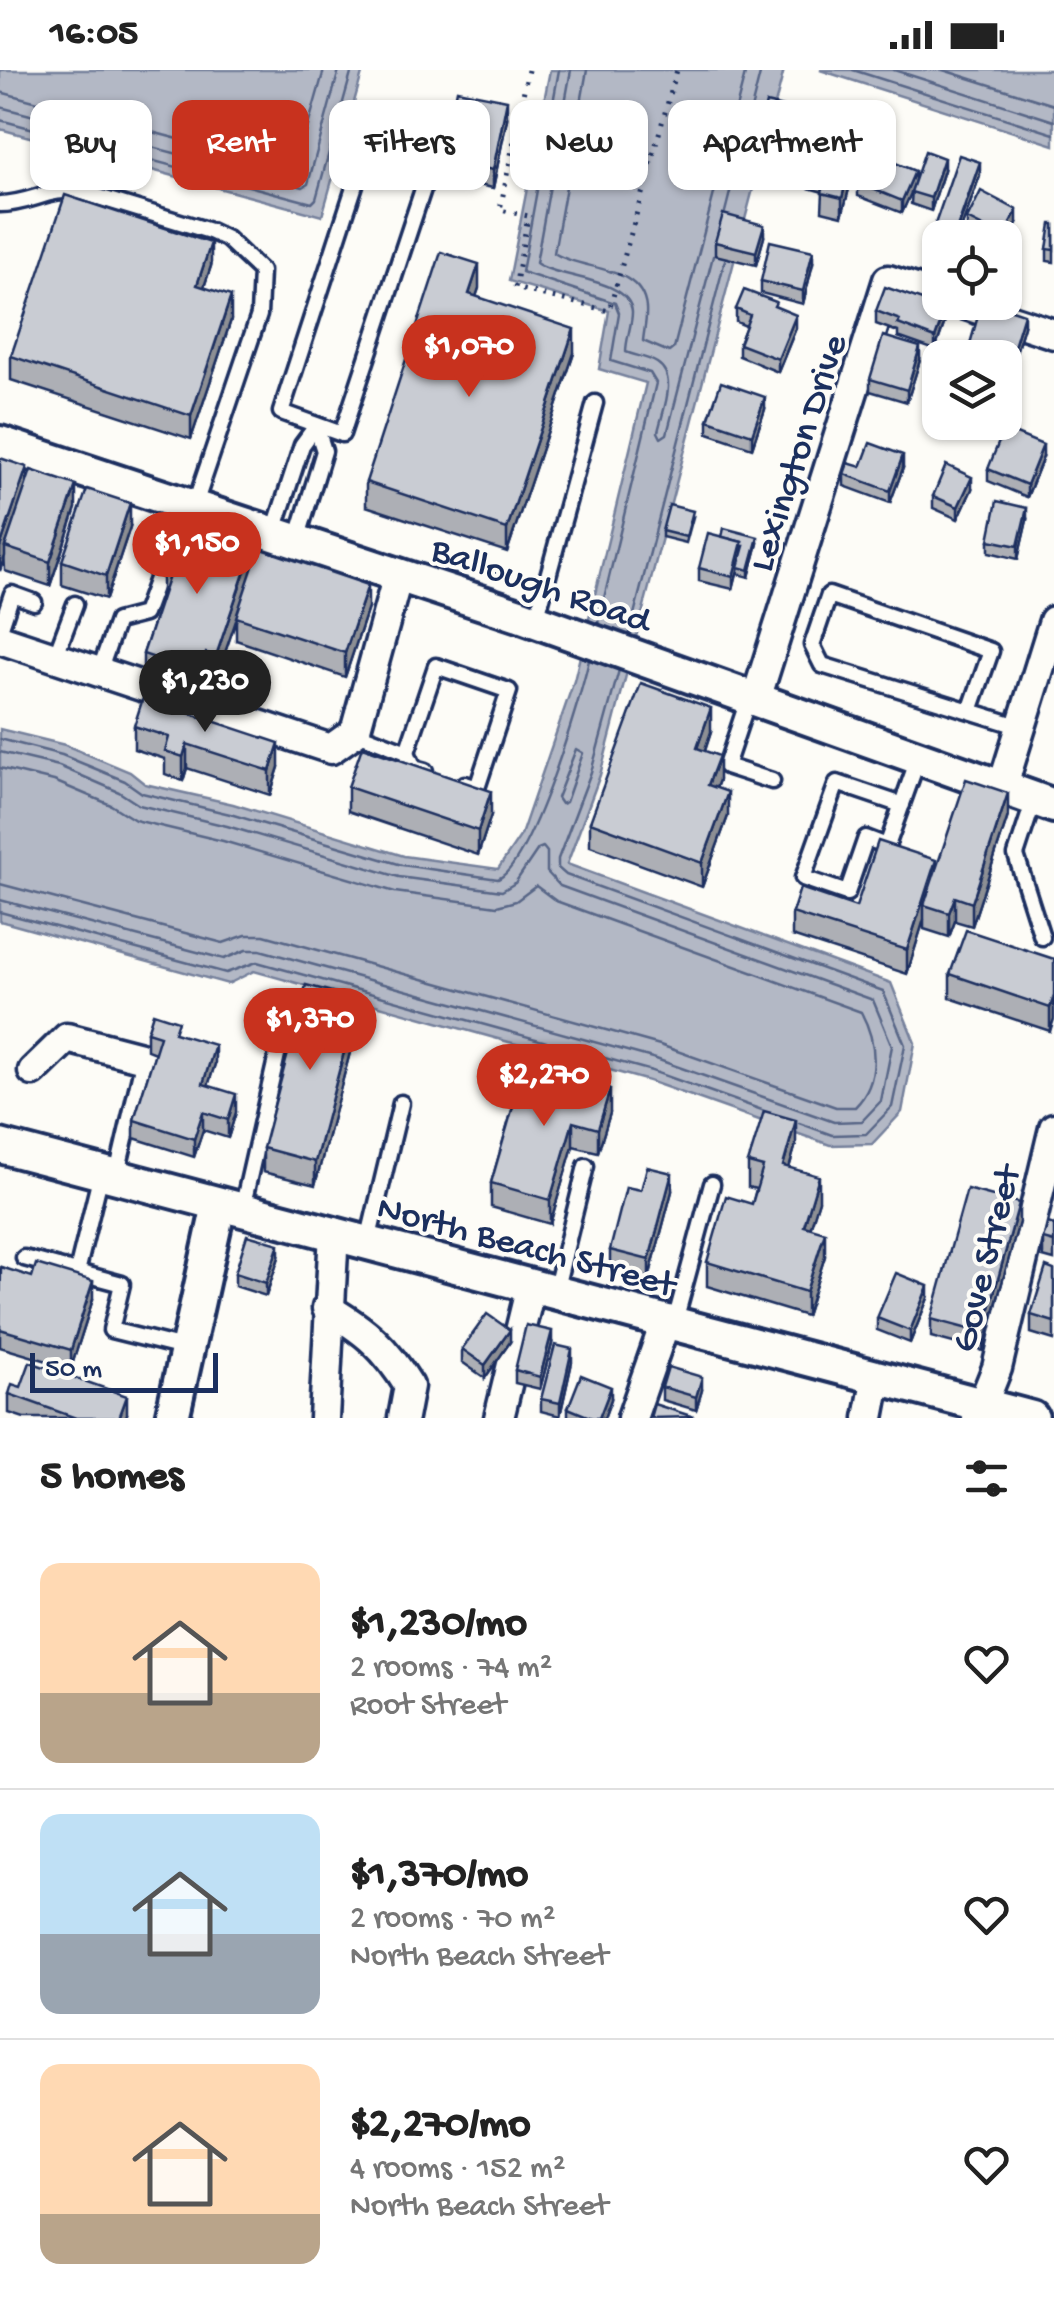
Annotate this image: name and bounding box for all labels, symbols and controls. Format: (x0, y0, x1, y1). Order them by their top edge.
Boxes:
text: 16:05 (50, 13, 138, 57)
chip: Buy (30, 100, 152, 190)
chip: Rent (172, 100, 309, 190)
chip: Filters (329, 100, 490, 190)
chip: New (510, 100, 648, 190)
chip: Apartment (668, 100, 896, 190)
map controls (922, 220, 1022, 440)
button: locate (922, 220, 1022, 320)
pin: $1,070 (388, 315, 550, 400)
text: $1,070 (424, 328, 514, 366)
street label: Lexington Drive (742, 329, 860, 578)
button: layers (922, 340, 1022, 440)
pin: $1,150 (116, 512, 278, 597)
text: $1,150 (154, 525, 240, 563)
street label: Ballough Road (424, 529, 658, 647)
pin: $1,230 (124, 650, 286, 735)
text: $1,230 (161, 663, 249, 701)
pin: $1,370 (229, 988, 391, 1073)
text: $1,370 (266, 1001, 354, 1039)
pin: $2,270 (463, 1044, 625, 1129)
text: $2,270 (499, 1057, 589, 1095)
street label: Gove Street (944, 1158, 1034, 1357)
street label: North Beach Street (372, 1188, 683, 1311)
scale bar (30, 1348, 218, 1392)
text: 50 m (45, 1354, 102, 1387)
icon: filters (959, 1451, 1014, 1506)
text: 5 homes (40, 1454, 183, 1503)
text: $1,230/mo (350, 1601, 527, 1650)
icon: home (120, 1603, 240, 1723)
icon: heart (959, 1636, 1014, 1691)
text: 2 rooms · 74 m² (350, 1650, 552, 1688)
text: Root Street (350, 1688, 506, 1726)
text: $1,370/mo (350, 1852, 528, 1901)
icon: home (120, 1854, 240, 1974)
icon: heart (959, 1887, 1014, 1942)
text: 2 rooms · 70 m² (350, 1901, 555, 1939)
text: North Beach Street (350, 1939, 608, 1977)
text: $2,270/mo (350, 2102, 531, 2151)
icon: home (120, 2104, 240, 2224)
icon: heart (959, 2137, 1014, 2192)
text: 4 rooms · 152 m² (350, 2151, 565, 2189)
text: North Beach Street (350, 2189, 608, 2227)

